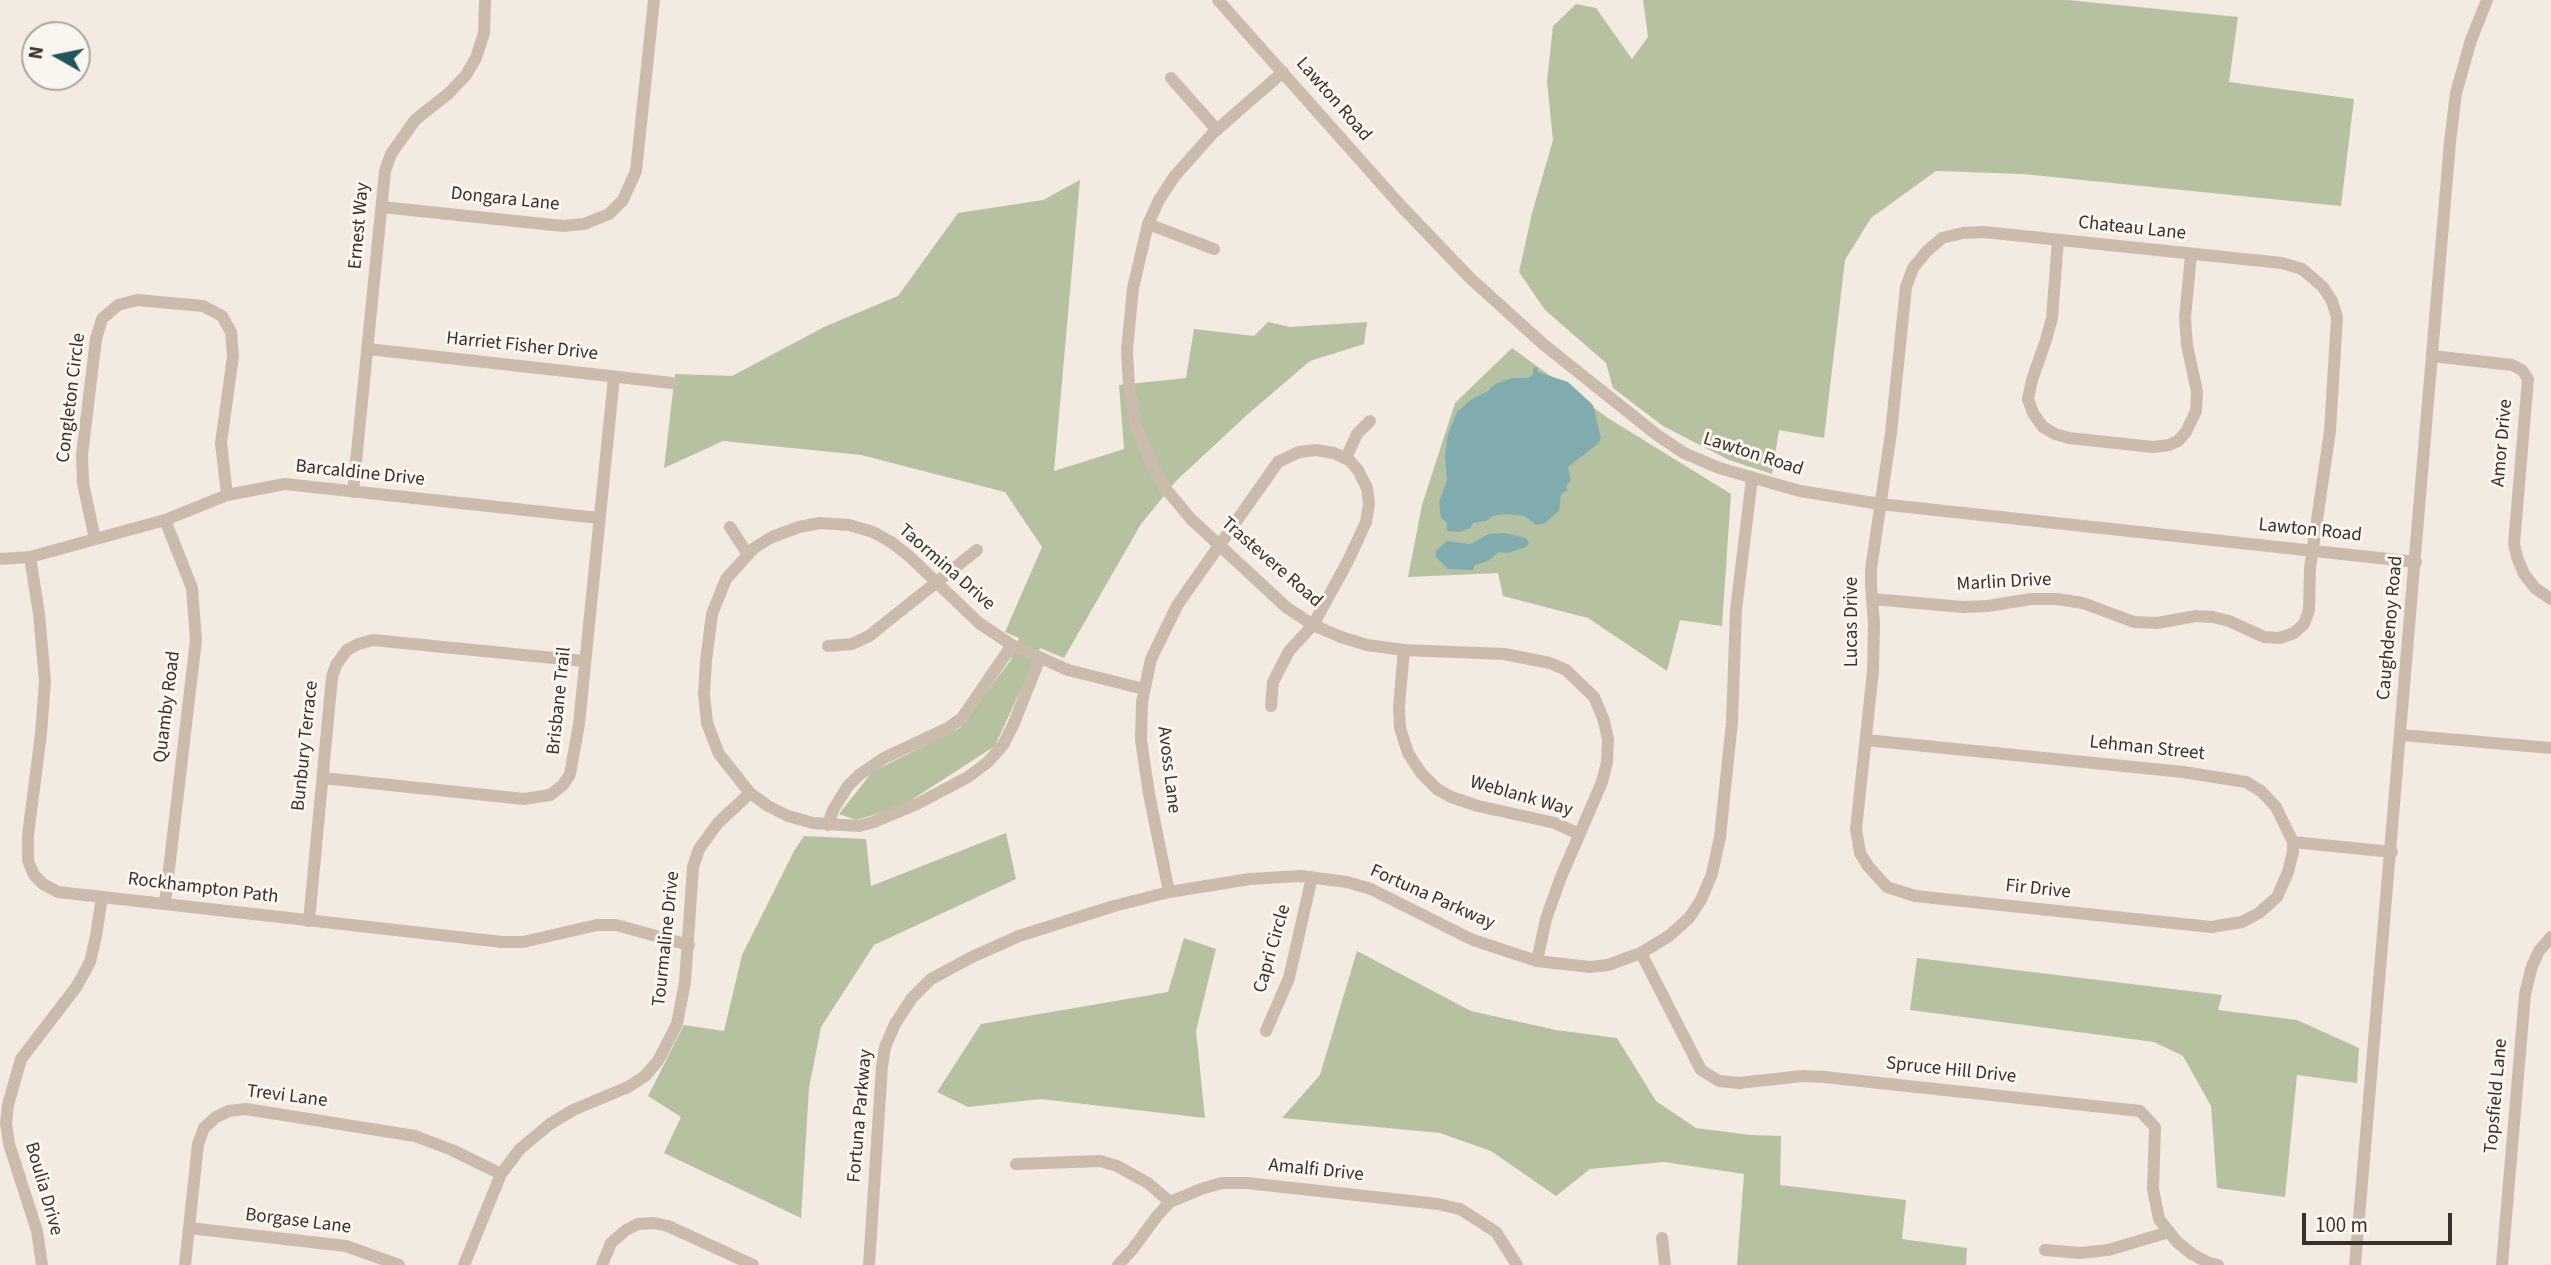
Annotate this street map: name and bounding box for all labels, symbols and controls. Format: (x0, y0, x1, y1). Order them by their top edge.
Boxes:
north arrow (21, 21, 91, 91)
text: N (22, 45, 51, 61)
street label: Lawton Road (1290, 53, 1376, 147)
street label: Ernest Way (345, 182, 375, 270)
street label: Dongara Lane (449, 183, 561, 217)
street label: Chateau Lane (2077, 212, 2187, 246)
street label: Harriet Fisher Drive (445, 328, 599, 366)
street label: Congleton Circle (53, 332, 91, 464)
street label: Amor Drive (2488, 398, 2518, 488)
street label: Lawton Road (1700, 428, 1806, 482)
street label: Barcaldine Drive (294, 456, 426, 492)
street label: Trastevere Road (1216, 513, 1326, 613)
street label: Lawton Road (2257, 514, 2363, 548)
street label: Taormina Drive (893, 520, 999, 616)
street label: Caughdenoy Road (2373, 555, 2409, 701)
street label: Marlin Drive (1956, 569, 2052, 597)
street label: Lucas Drive (1842, 577, 1864, 667)
street label: Brisbane Trail (543, 646, 577, 756)
street label: Quamby Road (150, 650, 186, 764)
street label: Bunbury Terrace (288, 680, 324, 812)
street label: Avoss Lane (1151, 725, 1185, 815)
street label: Lehman Street (2088, 732, 2206, 766)
street label: Weblank Way (1467, 771, 1575, 823)
street label: Fortuna Parkway (1366, 860, 1498, 936)
street label: Rockhampton Path (126, 868, 280, 910)
street label: Tourmaline Drive (649, 870, 685, 1008)
street label: Fir Drive (2004, 875, 2072, 905)
street label: Capri Circle (1250, 902, 1296, 996)
street label: Topsfield Lane (2481, 1038, 2513, 1154)
street label: Fortuna Parkway (844, 1048, 878, 1184)
street label: Spruce Hill Drive (1885, 1053, 2017, 1089)
street label: Trevi Lane (245, 1081, 329, 1113)
street label: Boulia Drive (19, 1140, 67, 1238)
street label: Amalfi Drive (1267, 1155, 1365, 1187)
scale bar (2306, 1198, 2456, 1242)
street label: Borgase Lane (244, 1204, 352, 1240)
text: 100 m (2315, 1210, 2368, 1240)

